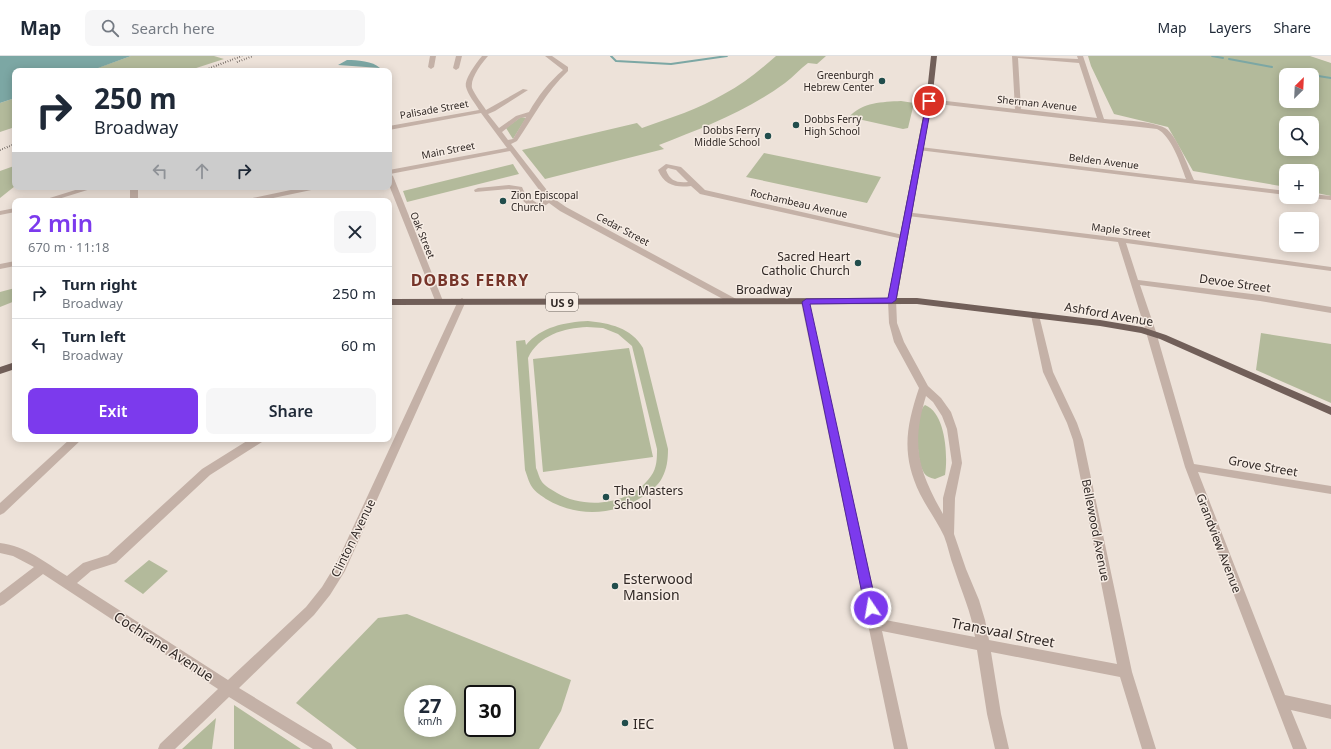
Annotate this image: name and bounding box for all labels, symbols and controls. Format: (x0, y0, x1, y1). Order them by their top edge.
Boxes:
search box (85, 10, 365, 46)
text: Map (20, 15, 61, 41)
icon: search (99, 17, 121, 39)
text: Search here (131, 18, 215, 38)
text: Map (1158, 18, 1187, 37)
text: Layers (1209, 18, 1251, 37)
text: Share (1273, 18, 1311, 37)
place label: Greenburgh Hebrew Center (803, 68, 874, 94)
north arrow (1279, 68, 1319, 108)
map controls (1279, 68, 1319, 252)
marker: Greenburgh Hebrew Center (877, 76, 887, 86)
text: 250 m (94, 79, 177, 117)
icon: right (28, 84, 80, 136)
pin (912, 84, 946, 118)
icon: arrive (918, 90, 940, 112)
street label: Sherman Avenue (996, 92, 1078, 114)
street label: Palisade Street (399, 96, 470, 122)
place label: Dobbs Ferry High School (804, 112, 862, 138)
text: Broadway (94, 115, 178, 139)
button: search (1279, 116, 1319, 156)
marker: Dobbs Ferry High School (791, 120, 801, 130)
place label: Dobbs Ferry Middle School (694, 123, 761, 149)
marker: Dobbs Ferry Middle School (763, 131, 773, 141)
street label: Main Street (420, 138, 476, 162)
street label: Belden Avenue (1068, 150, 1140, 172)
icon: left (149, 160, 171, 182)
icon: ahead (191, 160, 213, 182)
icon: right (233, 160, 255, 182)
button: + (1279, 164, 1319, 204)
street label: Rochambeau Avenue (749, 185, 849, 221)
place label: Zion Episcopal Church (511, 188, 578, 214)
marker: Zion Episcopal Church (498, 196, 508, 206)
text: 2 min (28, 206, 93, 239)
street label: Cedar Street (594, 209, 652, 249)
street label: Oak Street (407, 210, 439, 261)
button: close (334, 211, 376, 253)
button: − (1279, 212, 1319, 252)
street label: Maple Street (1091, 219, 1152, 241)
text: 670 m · 11:18 (28, 238, 109, 256)
place label: Sacred Heart Catholic Church (761, 248, 851, 279)
marker: Sacred Heart Catholic Church (853, 258, 863, 268)
district label: DOBBS FERRY (411, 269, 529, 291)
street label: Devoe Street (1198, 270, 1273, 297)
text: Turn right (62, 274, 137, 294)
street label: Broadway (736, 281, 793, 298)
icon: right (28, 282, 50, 304)
text: 250 m (332, 283, 376, 303)
road number: US 9 (546, 293, 578, 311)
text: Broadway (62, 294, 123, 312)
street label: Ashford Avenue (1063, 298, 1155, 330)
text: Turn left (62, 326, 126, 346)
icon: left (28, 334, 50, 356)
text: 60 m (341, 335, 376, 355)
text: Broadway (62, 346, 123, 364)
button: Exit (28, 388, 198, 434)
button: Share (206, 388, 376, 434)
street label: Grove Street (1227, 452, 1300, 481)
street label: Bellewood Avenue (1078, 477, 1114, 583)
place label: The Masters School (614, 482, 683, 513)
street label: Grandview Avenue (1192, 491, 1246, 595)
marker: The Masters School (601, 492, 611, 502)
street label: Clinton Avenue (327, 496, 379, 580)
place label: Esterwood Mansion (623, 569, 693, 604)
marker: Esterwood Mansion (610, 581, 620, 591)
position arrow (850, 587, 892, 629)
street label: Cochrane Avenue (110, 607, 218, 685)
street label: Transvaal Street (950, 613, 1056, 651)
speed limit sign: 30 (464, 685, 516, 737)
text: 27 (419, 692, 441, 719)
text: km/h (418, 714, 442, 728)
place label: IEC (633, 714, 655, 733)
marker: IEC (620, 718, 630, 728)

